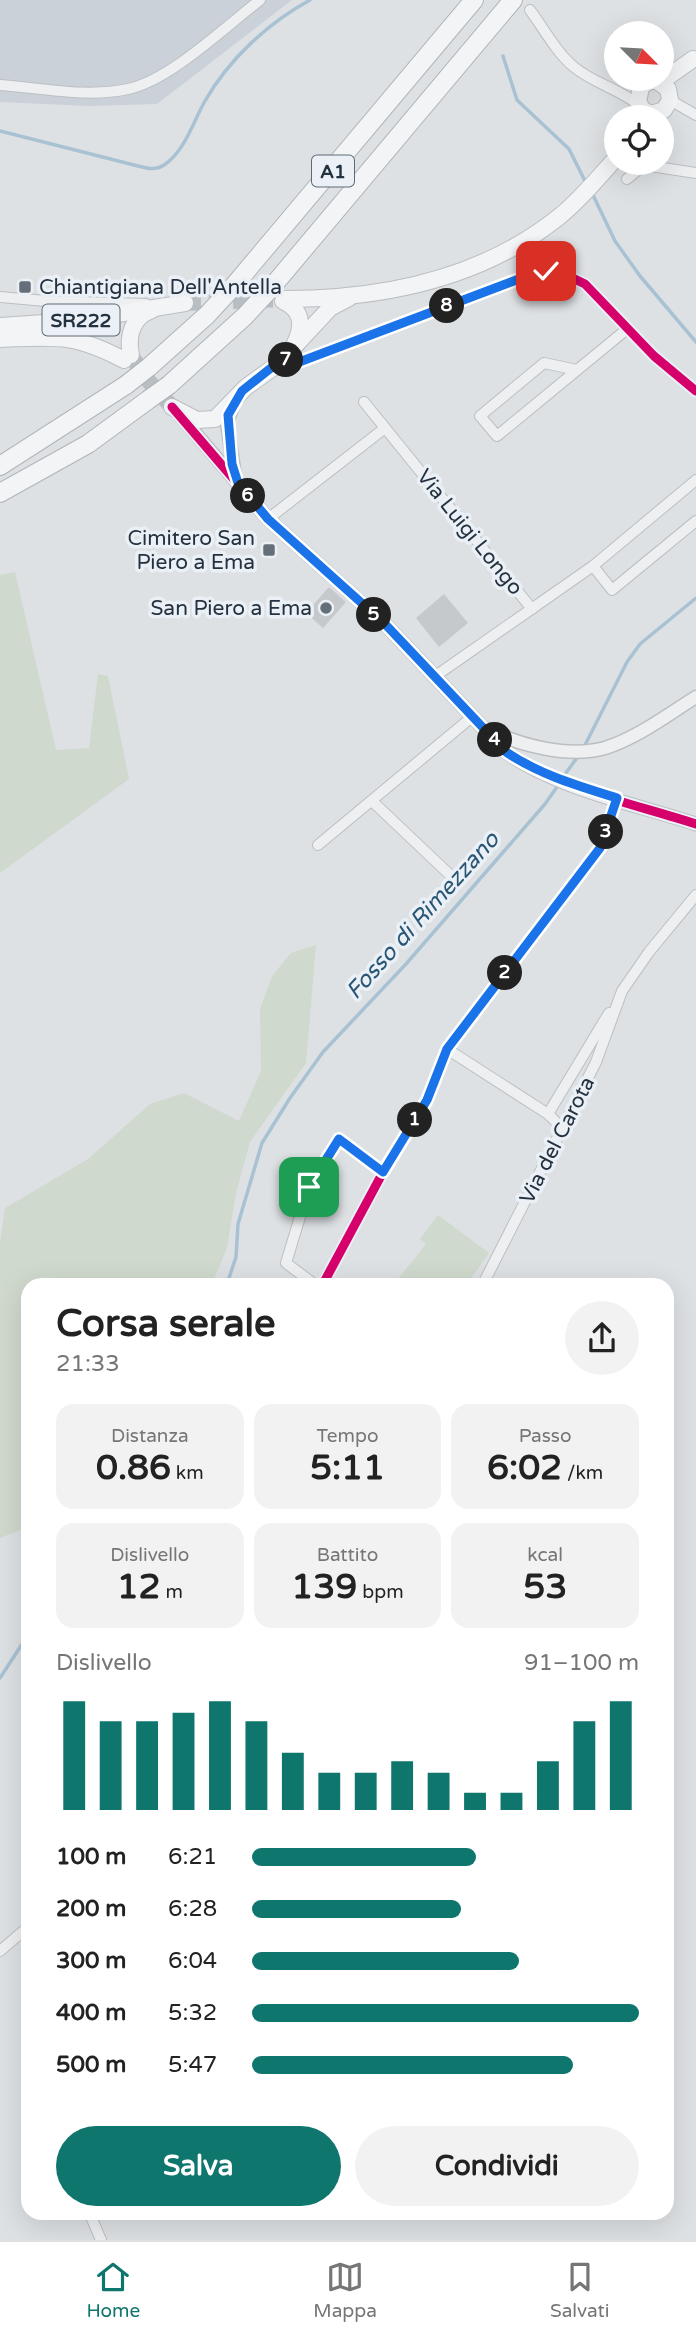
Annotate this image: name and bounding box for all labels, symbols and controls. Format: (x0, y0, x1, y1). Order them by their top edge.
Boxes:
north arrow (604, 21, 674, 91)
map controls (604, 21, 674, 175)
button: locate (604, 105, 674, 175)
road number: A1 (312, 155, 354, 186)
pin (516, 241, 576, 301)
icon: check (527, 252, 565, 290)
place label: Chiantigiana Dell'Antella (39, 275, 282, 300)
marker: Chiantigiana Dell'Antella (17, 279, 33, 295)
pin: 8 (430, 288, 464, 324)
text: 8 (441, 294, 452, 316)
road number: SR222 (42, 304, 119, 336)
pin: 7 (268, 342, 304, 378)
text: 7 (280, 348, 291, 370)
street label: Via Luigi Longo (411, 464, 528, 600)
pin: 6 (230, 478, 266, 514)
text: 6 (242, 484, 253, 506)
place label: Cimitero San Piero a Ema (127, 526, 255, 575)
marker: Cimitero San Piero a Ema (261, 542, 277, 558)
place label: San Piero a Ema (150, 596, 312, 621)
pin: 5 (356, 598, 392, 632)
marker: San Piero a Ema (318, 600, 334, 616)
text: 5 (368, 603, 379, 625)
pin: 4 (477, 722, 512, 758)
text: 4 (489, 728, 500, 750)
pin: 3 (588, 814, 624, 850)
text: 3 (600, 820, 611, 842)
water label: Fosso di Rimezzano (340, 826, 506, 1005)
pin: 2 (488, 956, 522, 990)
text: 2 (499, 961, 510, 983)
street label: Via del Carota (515, 1072, 600, 1208)
pin: 1 (398, 1102, 432, 1138)
text: 1 (409, 1108, 420, 1130)
pin (279, 1157, 339, 1217)
icon: arrive (290, 1168, 328, 1206)
text: Corsa serale (56, 1301, 276, 1347)
button: share (565, 1301, 639, 1375)
text: 21:33 (56, 1350, 120, 1378)
text: Distanza (111, 1425, 189, 1447)
text: Tempo (316, 1425, 379, 1447)
text: Passo (519, 1425, 572, 1447)
text: 0.86 (96, 1447, 171, 1489)
text: 5:11 (310, 1447, 385, 1489)
text: 6:02 (487, 1447, 562, 1489)
text: km (171, 1462, 204, 1484)
text: /km (562, 1462, 603, 1484)
text: Dislivello (110, 1544, 189, 1566)
text: Battito (317, 1544, 378, 1566)
text: kcal (527, 1544, 563, 1566)
text: 12 (117, 1566, 161, 1608)
text: 139 (291, 1566, 357, 1608)
text: 53 (523, 1566, 567, 1608)
text: m (161, 1581, 183, 1603)
text: bpm (357, 1581, 404, 1603)
text: Dislivello (56, 1649, 152, 1677)
text: 91–100 m (524, 1649, 639, 1677)
text: 100 m (56, 1843, 126, 1871)
text: 6:21 (168, 1843, 217, 1871)
text: 200 m (56, 1895, 126, 1923)
text: 6:28 (168, 1895, 217, 1923)
text: 300 m (56, 1947, 126, 1975)
text: 6:04 (168, 1947, 217, 1975)
text: 400 m (56, 1999, 126, 2027)
text: 5:32 (168, 1999, 217, 2027)
text: 500 m (56, 2051, 126, 2079)
text: 5:47 (168, 2051, 217, 2079)
button: Salva (56, 2126, 341, 2206)
button: Condividi (355, 2126, 639, 2206)
tab: Home (86, 2258, 140, 2322)
tab: Mappa (313, 2258, 377, 2322)
tab: Salvati (550, 2258, 610, 2322)

